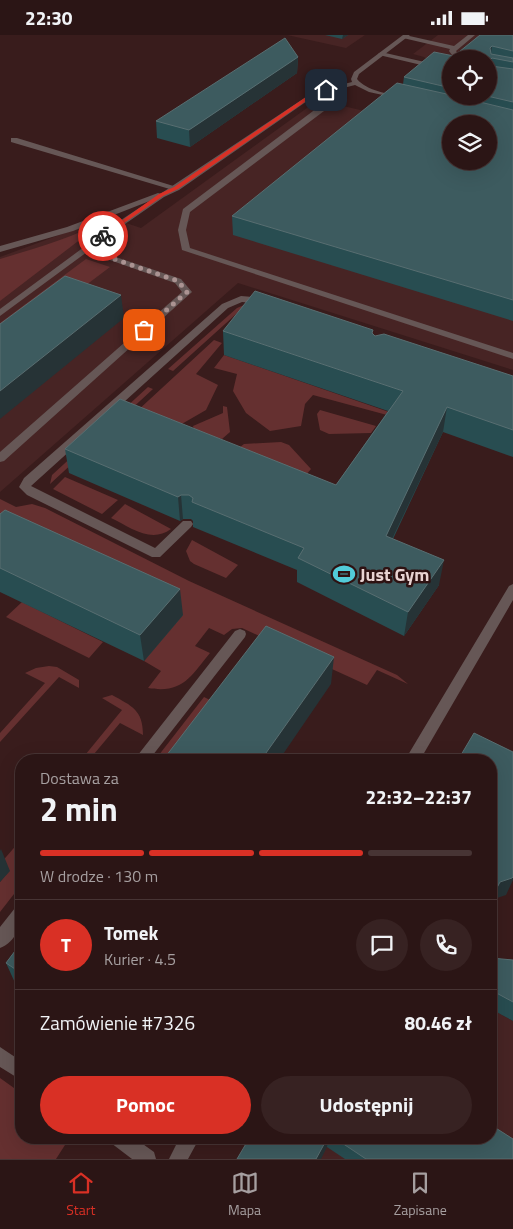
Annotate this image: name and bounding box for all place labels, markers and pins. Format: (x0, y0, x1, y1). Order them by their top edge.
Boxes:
pin (305, 69, 347, 111)
pin (123, 309, 165, 351)
sports icon: Just Gym (331, 561, 357, 587)
place label: Just Gym (360, 561, 429, 588)

